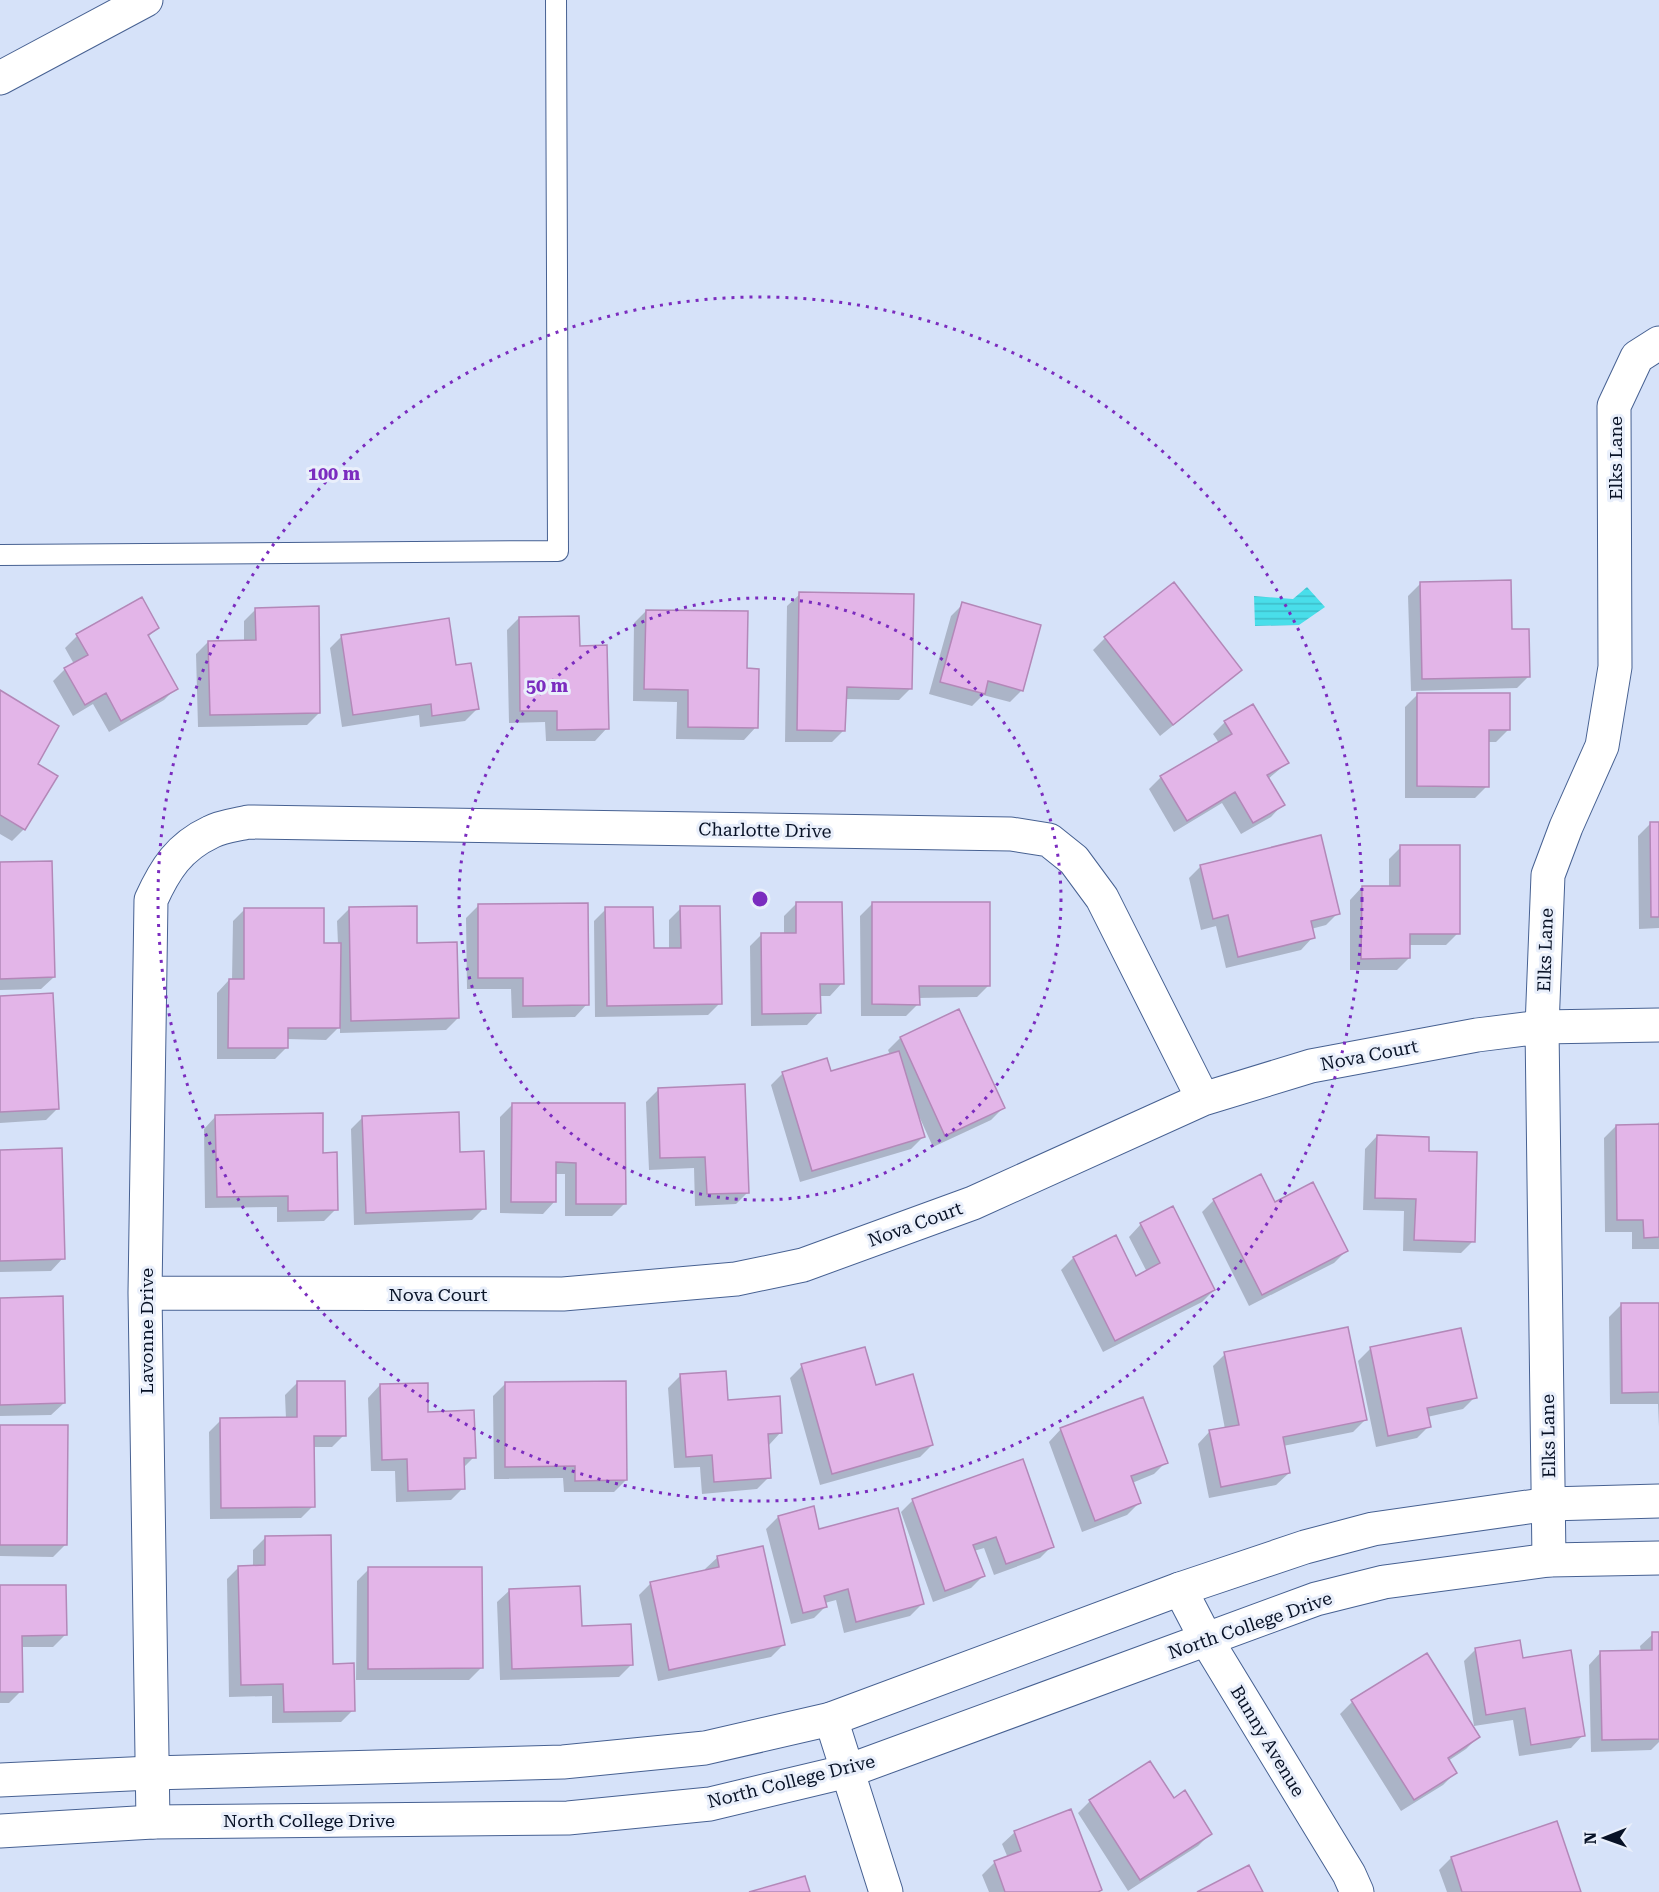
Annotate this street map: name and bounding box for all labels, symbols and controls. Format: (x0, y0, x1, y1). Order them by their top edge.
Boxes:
street label: Elks Lane (1605, 416, 1626, 500)
text: 100 m (308, 463, 361, 484)
text: 50 m (526, 675, 569, 696)
street label: Charlotte Drive (698, 818, 832, 842)
centre of rings (750, 889, 770, 909)
street label: Elks Lane (1533, 908, 1557, 992)
street label: Nova Court (1318, 1035, 1420, 1075)
street label: Nova Court (865, 1197, 965, 1251)
street label: Lavonne Drive (136, 1268, 157, 1394)
street label: Nova Court (389, 1284, 488, 1305)
street label: Elks Lane (1537, 1394, 1559, 1478)
street label: North College Drive (1165, 1587, 1335, 1663)
street label: Bunny Avenue (1227, 1682, 1309, 1800)
street label: North College Drive (705, 1750, 877, 1812)
north arrow (1575, 1808, 1635, 1868)
street label: North College Drive (223, 1810, 395, 1831)
text: N (1581, 1832, 1600, 1845)

